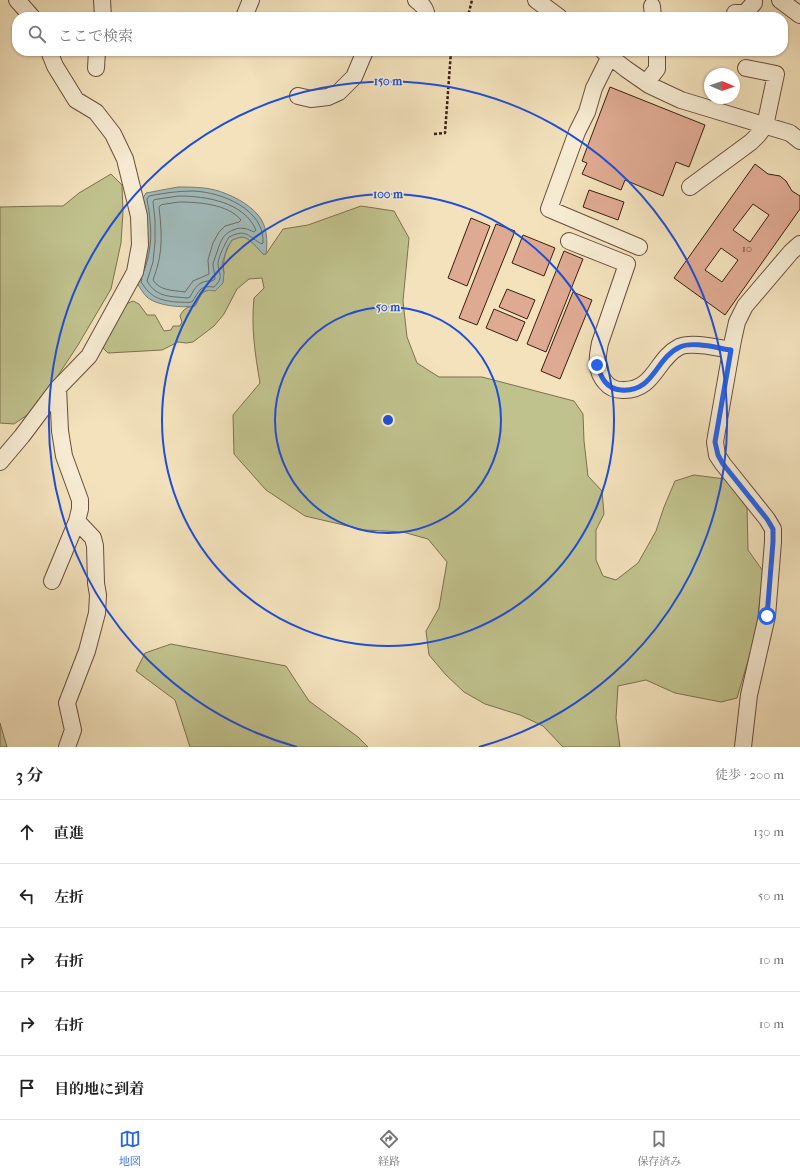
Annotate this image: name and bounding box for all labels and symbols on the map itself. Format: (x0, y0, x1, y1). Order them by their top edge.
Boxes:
north arrow (704, 68, 740, 104)
text: 150 m (374, 74, 403, 88)
text: 100 m (373, 187, 404, 201)
house number: 10 (742, 242, 752, 255)
text: 50 m (376, 300, 401, 314)
route end (588, 356, 606, 374)
centre of rings (381, 413, 395, 427)
route start (758, 607, 776, 625)

